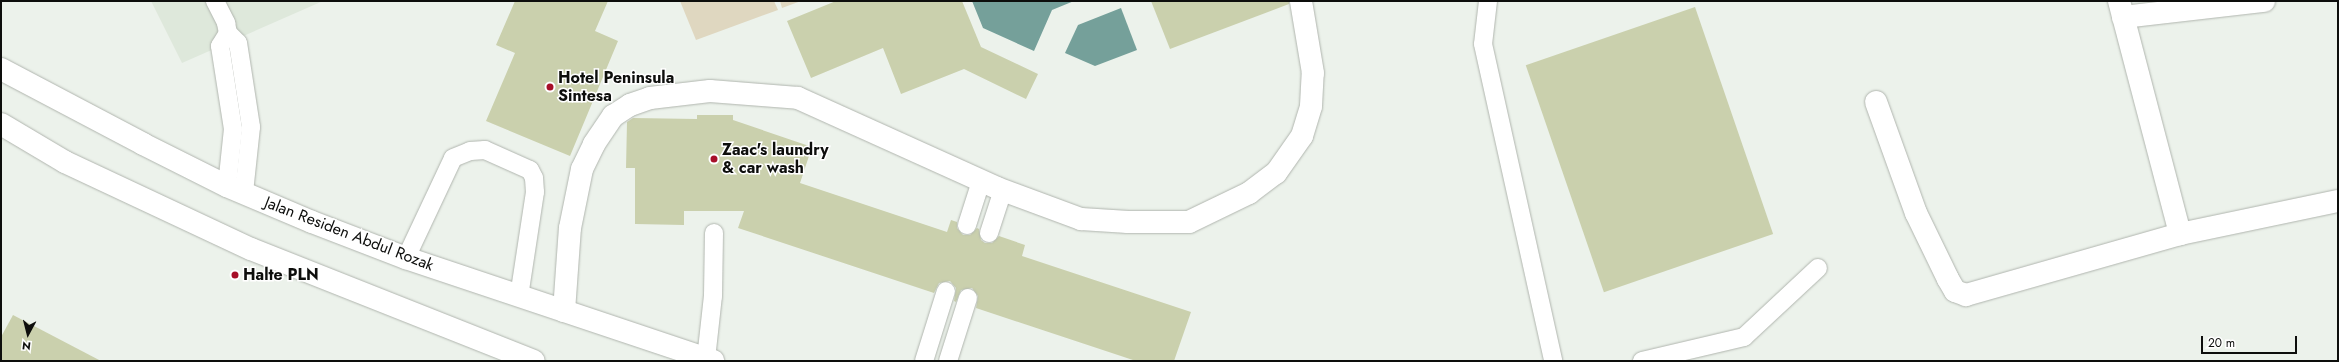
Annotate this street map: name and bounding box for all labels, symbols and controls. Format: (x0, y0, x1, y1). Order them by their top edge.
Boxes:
place label: Hotel Peninsula Sintesa (558, 68, 674, 106)
marker: Hotel Peninsula Sintesa (545, 82, 555, 92)
place label: Zaac's laundry & car wash (722, 140, 829, 178)
marker: Zaac's laundry & car wash (709, 154, 719, 164)
street label: Jalan Residen Abdul Rozak (262, 193, 436, 275)
place label: Halte PLN (243, 265, 319, 285)
marker: Halte PLN (230, 270, 240, 280)
north arrow (8, 314, 48, 354)
scale bar (2203, 328, 2299, 354)
text: 20 m (2208, 334, 2235, 352)
text: N (21, 337, 32, 354)

